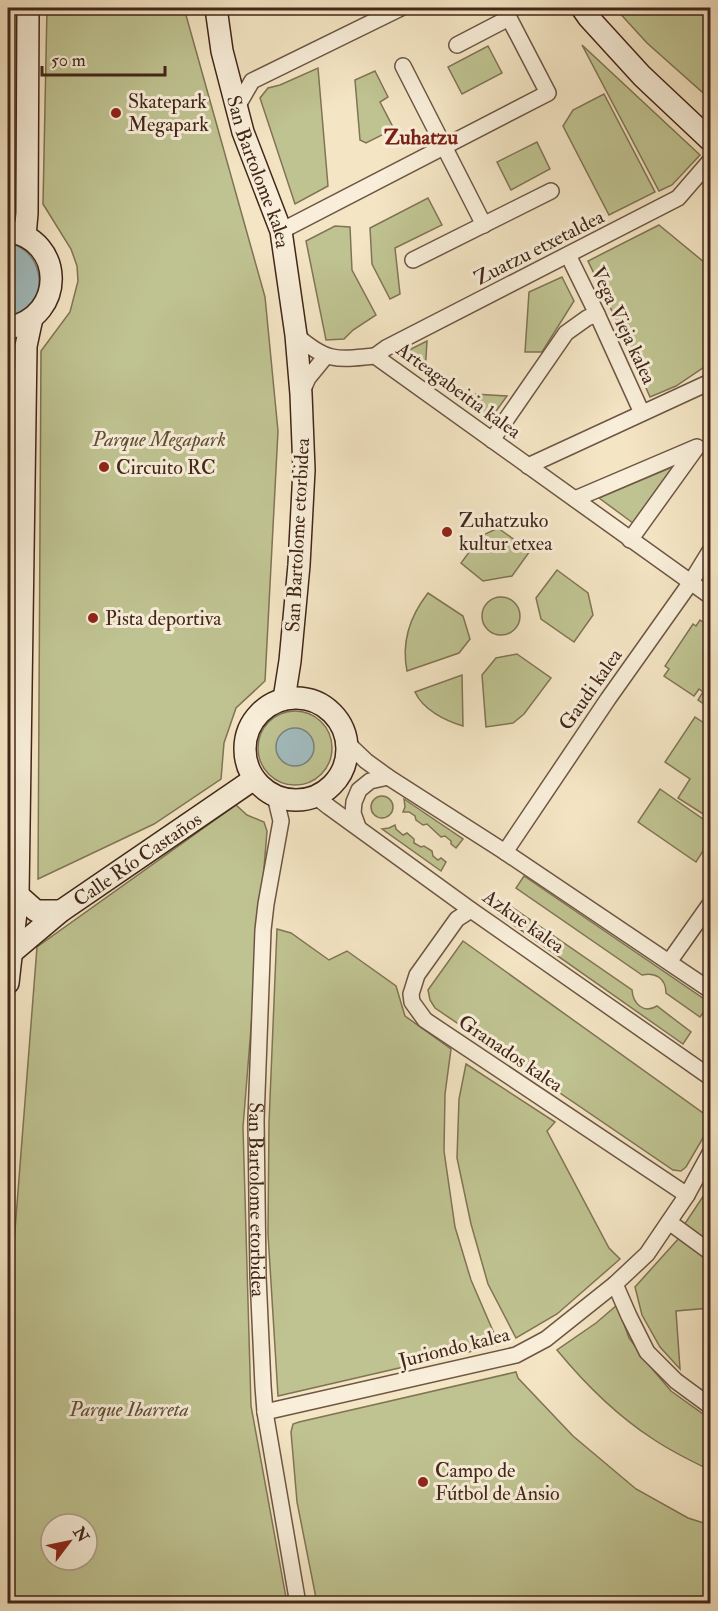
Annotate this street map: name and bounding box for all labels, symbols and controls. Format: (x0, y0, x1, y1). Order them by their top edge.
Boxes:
scale bar (42, 39, 165, 77)
text: 50 m (51, 49, 86, 72)
place label: Skatepark Megapark (128, 89, 209, 138)
street label: San Bartolome kalea (221, 93, 295, 251)
marker: Skatepark Megapark (109, 106, 123, 120)
district label: Zuhatzu (384, 124, 458, 151)
street label: Zuatzu etxetaldea (470, 204, 609, 291)
street label: Vega Vieja kalea (585, 262, 662, 389)
street label: Arteagabeitia kalea (391, 336, 527, 445)
park label: Parque Megapark (91, 427, 226, 452)
street label: San Bartolome etorbidea (280, 436, 315, 633)
place label: Circuito RC (116, 455, 216, 480)
marker: Circuito RC (97, 460, 111, 474)
place label: Zuhatzuko kultur etxea (459, 508, 553, 556)
marker: Zuhatzuko kultur etxea (440, 525, 454, 539)
place label: Pista deportiva (105, 606, 222, 632)
marker: Pista deportiva (86, 611, 100, 625)
street label: Gaudi kalea (553, 643, 628, 735)
street label: Calle Río Castaños (68, 807, 207, 912)
street label: Azkue kalea (477, 884, 570, 959)
street label: Granados kalea (454, 1009, 568, 1098)
street label: San Bartolome etorbidea (243, 1102, 271, 1298)
street label: Juriondo kalea (395, 1321, 513, 1374)
park label: Parque Ibarreta (68, 1397, 189, 1422)
place label: Campo de Fútbol de Ansio (435, 1458, 560, 1506)
marker: Campo de Fútbol de Ansio (416, 1475, 430, 1489)
north arrow (39, 1512, 99, 1572)
text: N (68, 1522, 94, 1547)

